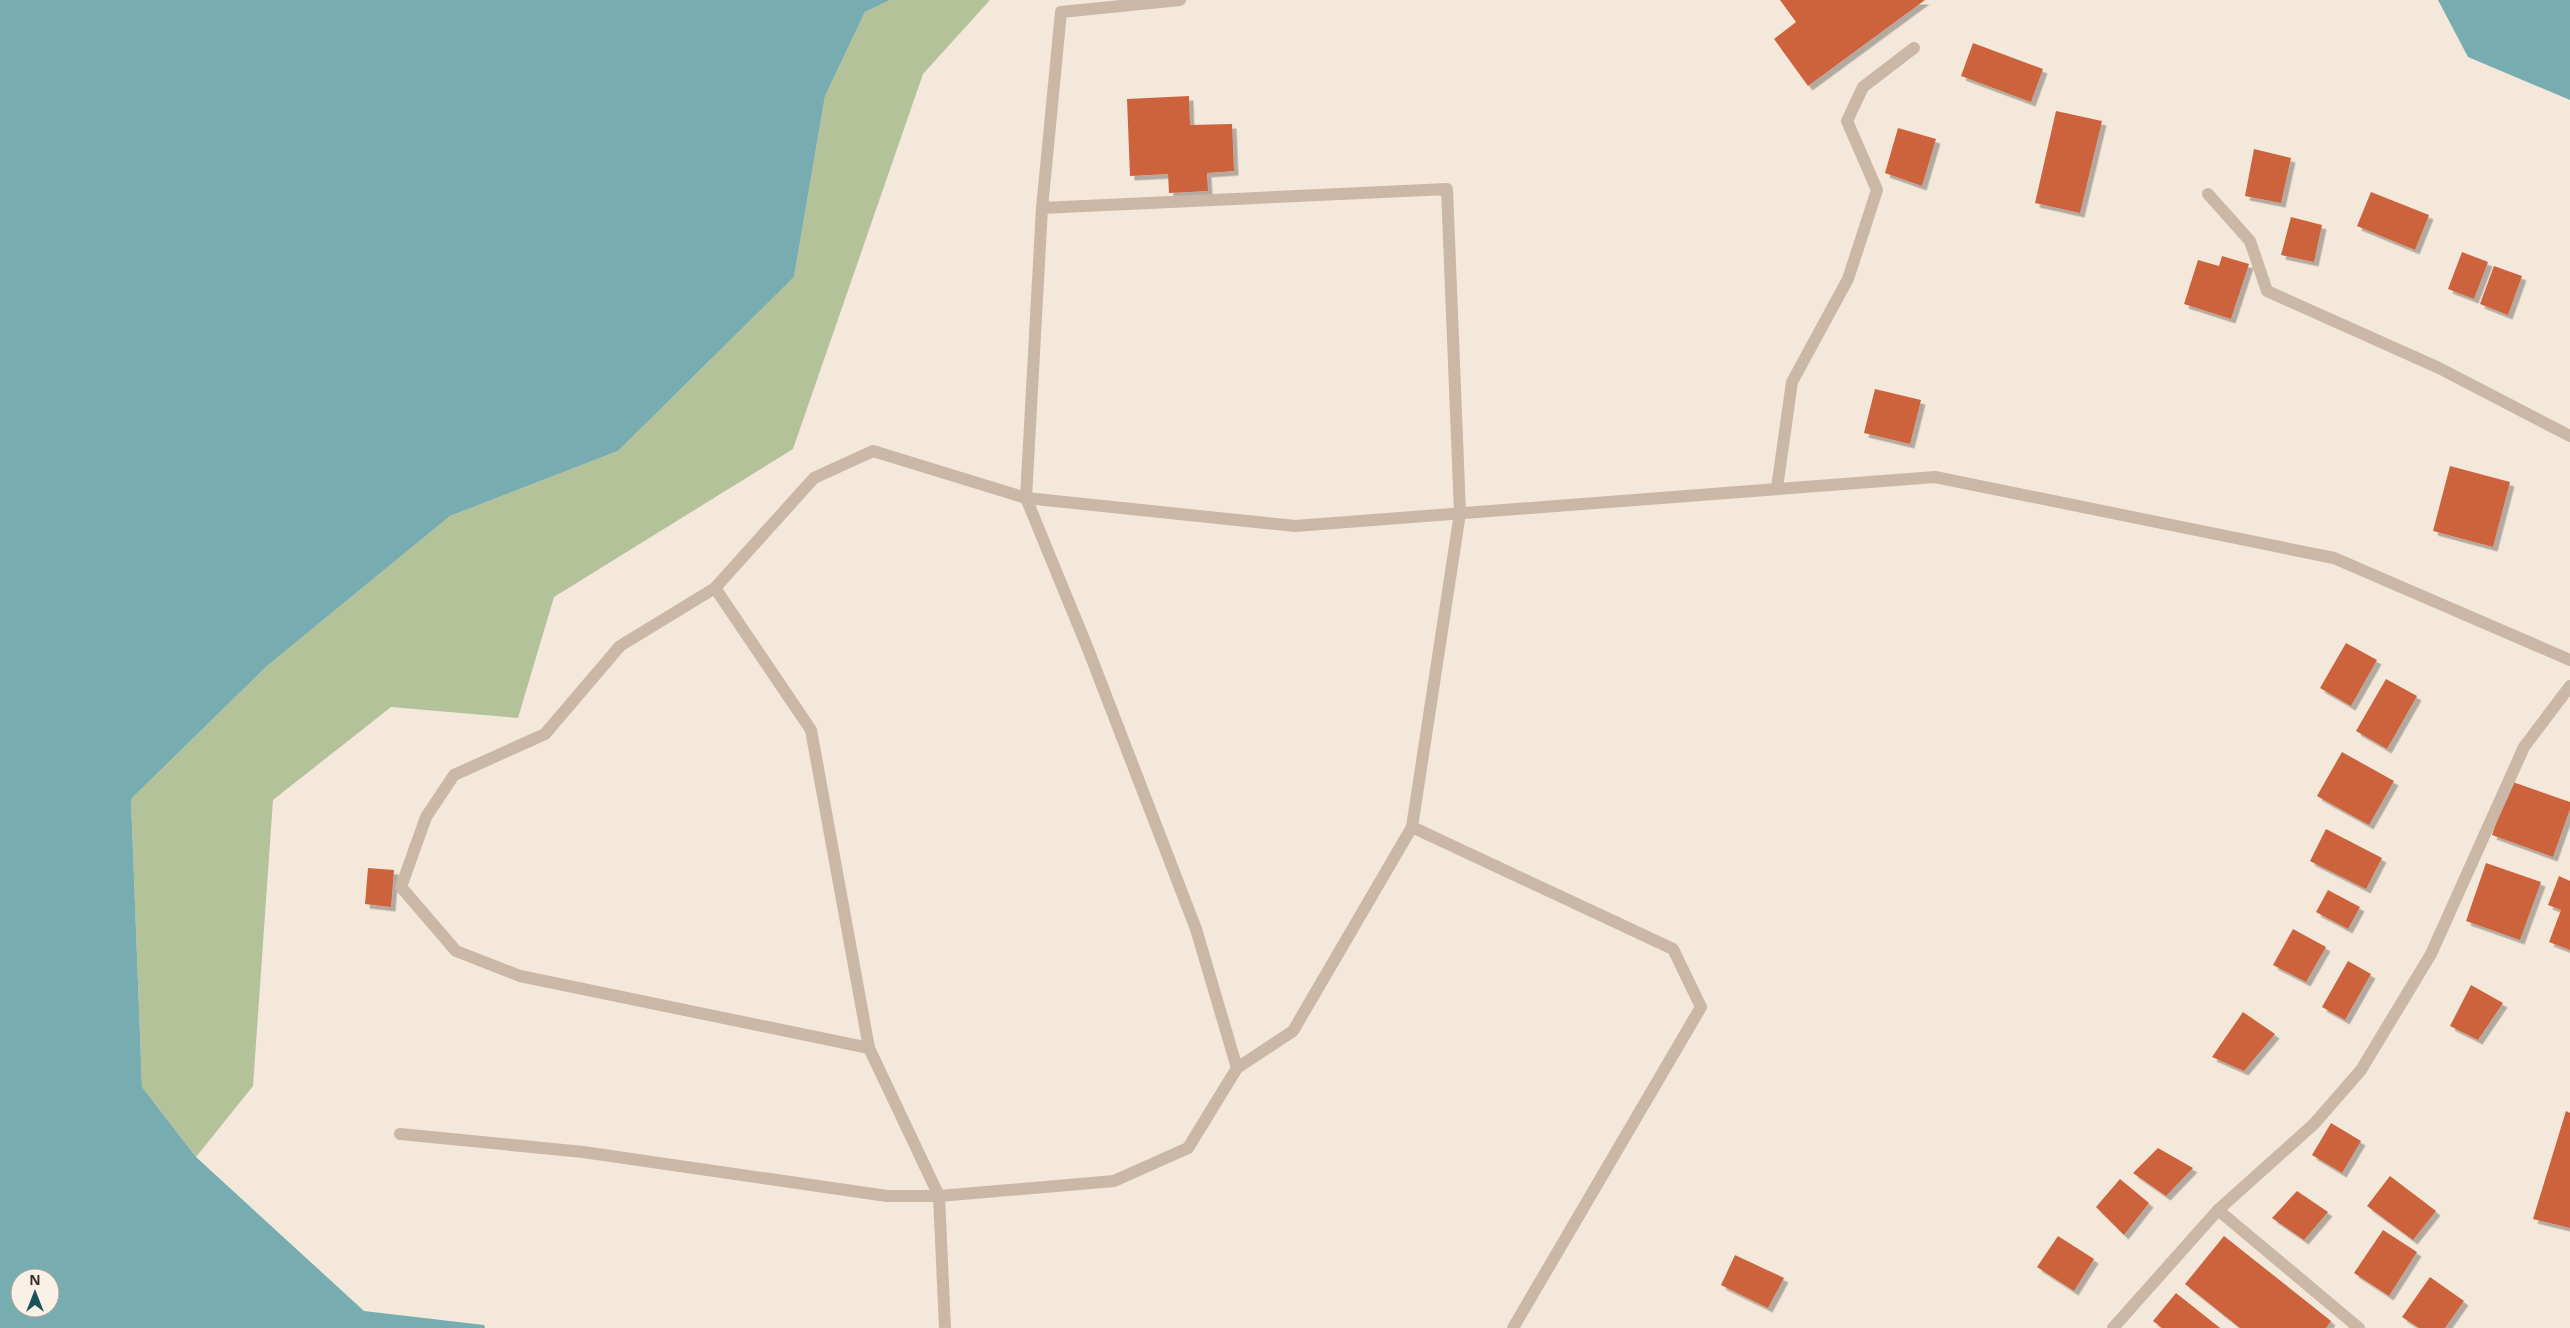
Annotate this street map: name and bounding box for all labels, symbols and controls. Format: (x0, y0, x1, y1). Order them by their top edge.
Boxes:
north arrow (10, 1268, 60, 1318)
text: N (29, 1270, 41, 1289)

